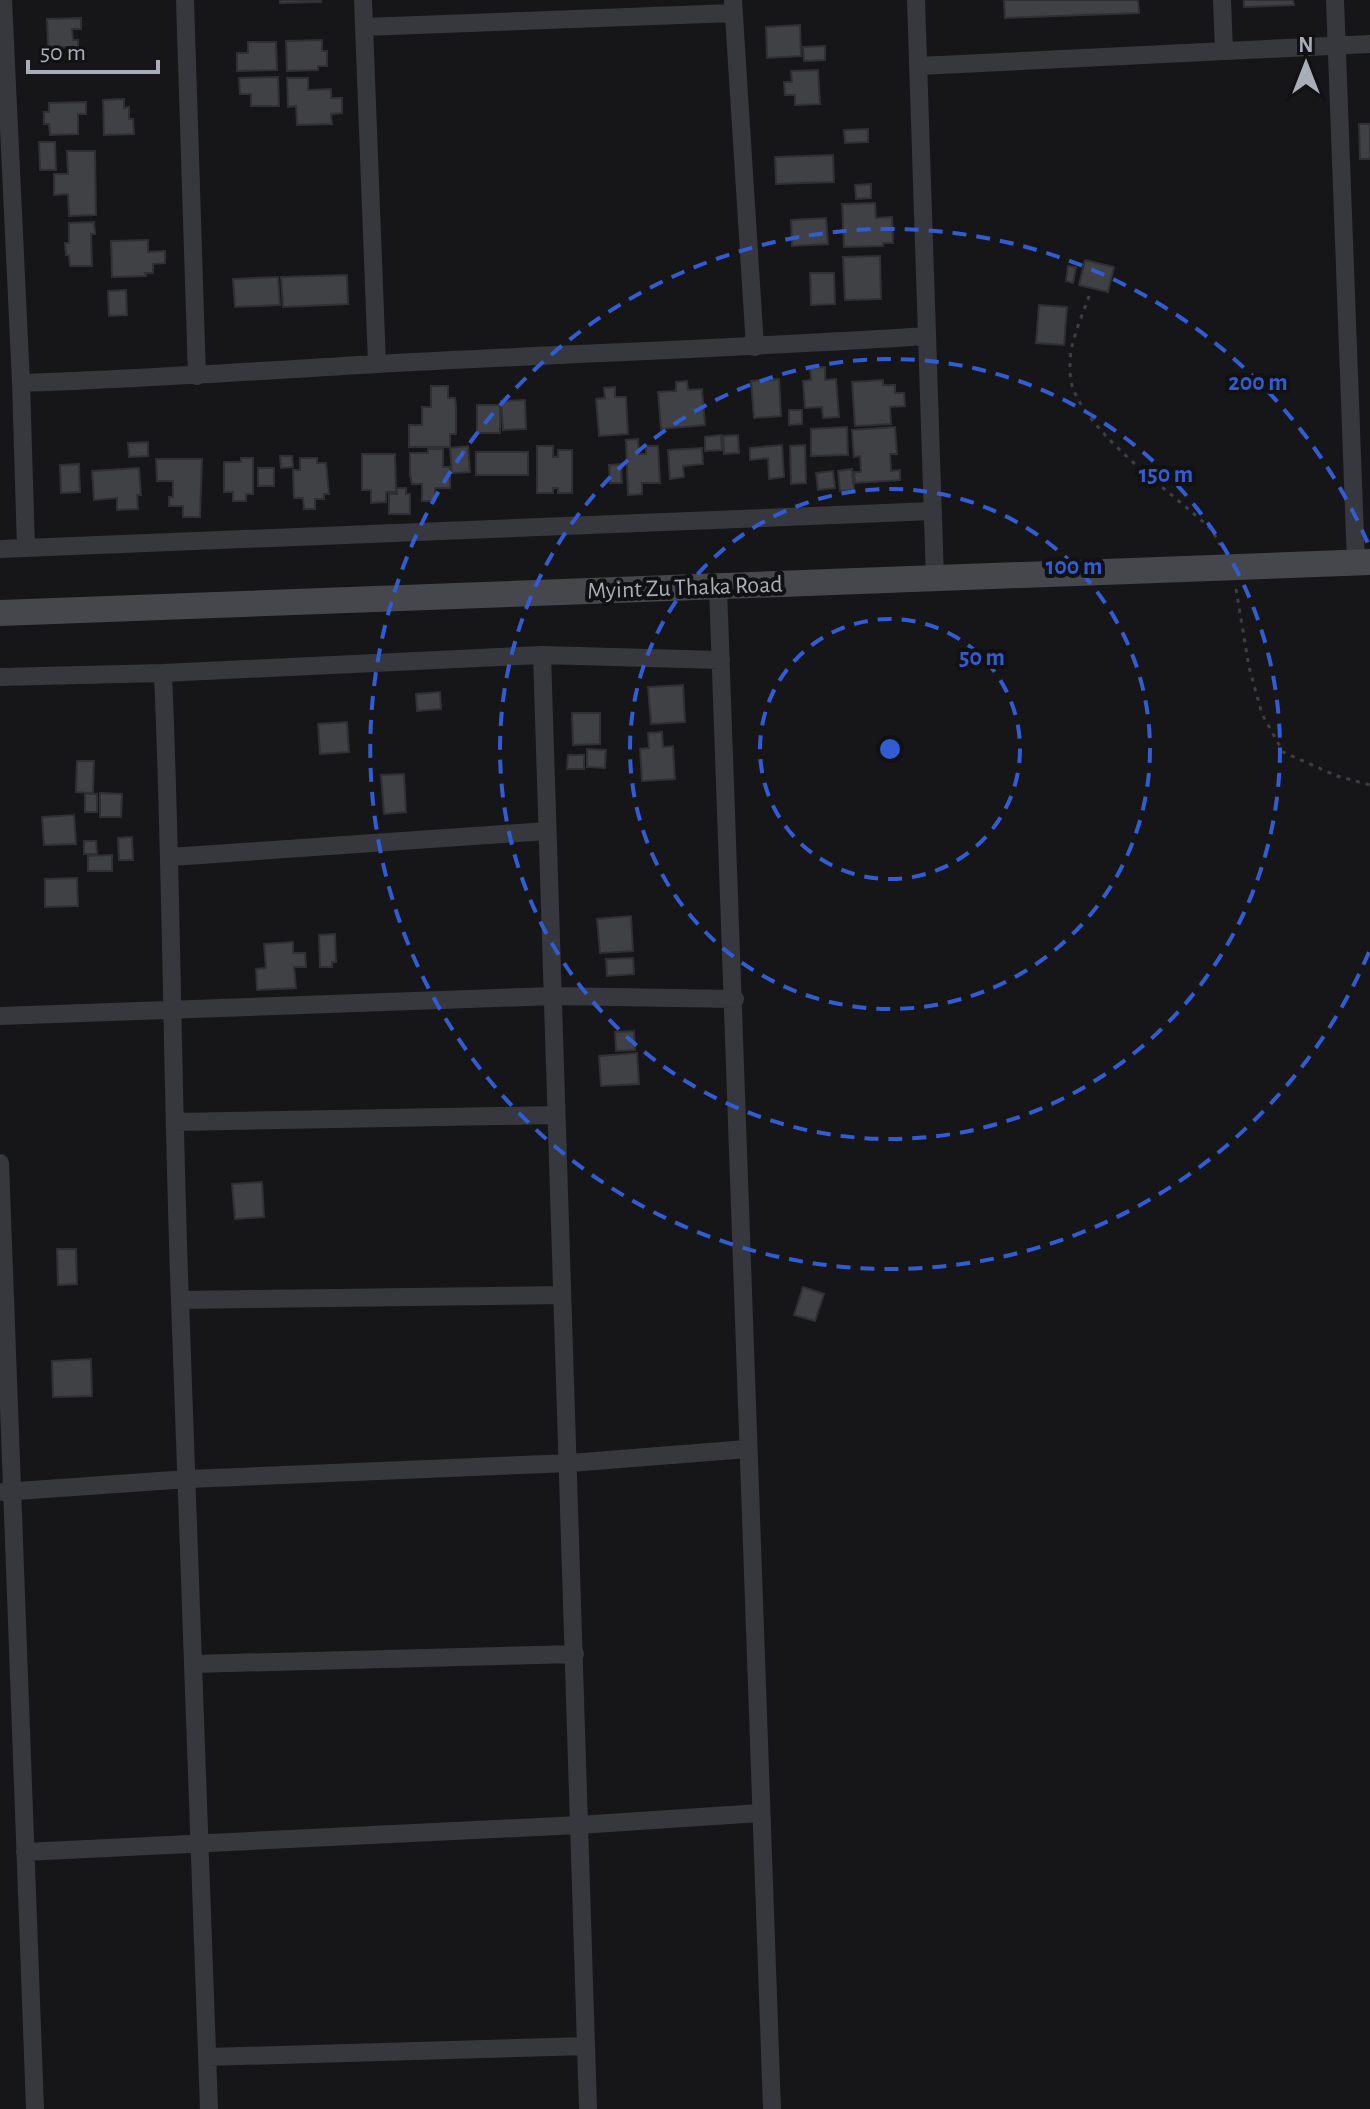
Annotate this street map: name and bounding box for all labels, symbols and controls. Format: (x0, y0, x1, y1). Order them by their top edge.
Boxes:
scale bar (28, 24, 158, 74)
north arrow (1266, 24, 1346, 104)
text: N (1298, 34, 1314, 56)
text: 50 m (40, 41, 86, 65)
text: 200 m (1228, 371, 1288, 395)
text: 150 m (1139, 463, 1193, 487)
text: 100 m (1046, 555, 1102, 579)
street label: Myint Zu Thaka Road (587, 573, 783, 603)
text: 50 m (959, 646, 1005, 670)
centre of rings (876, 735, 904, 763)

